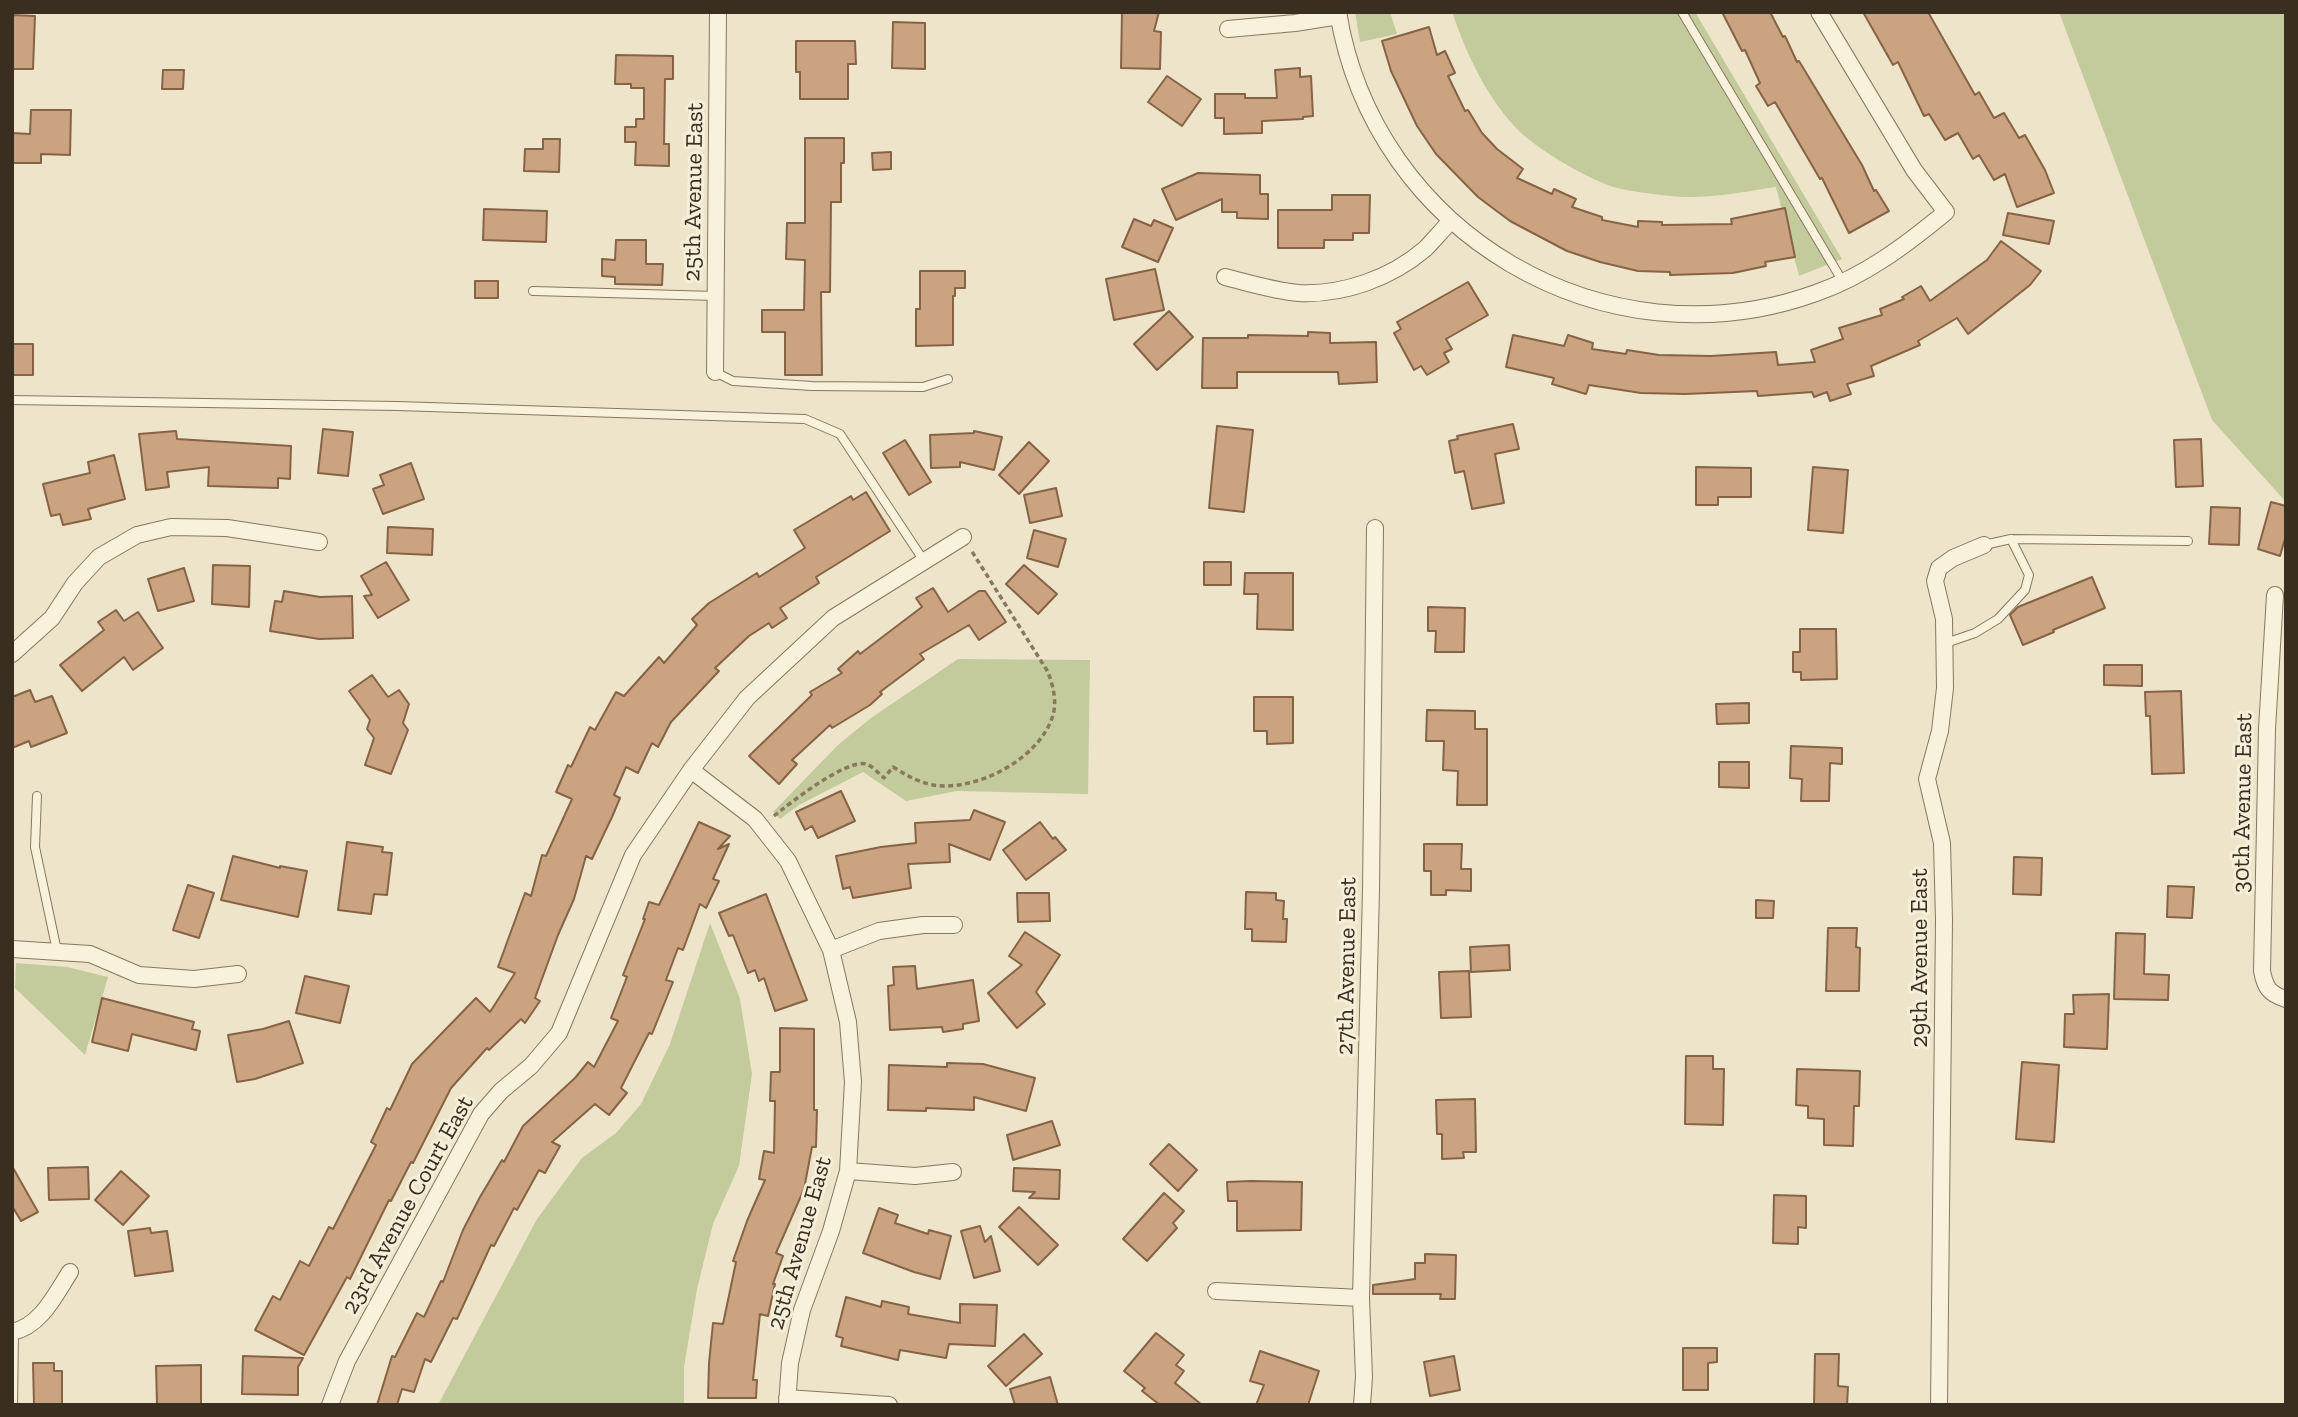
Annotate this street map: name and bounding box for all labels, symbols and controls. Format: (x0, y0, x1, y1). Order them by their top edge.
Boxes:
street label: 25th Avenue East (678, 102, 710, 282)
street label: 30th Avenue East (2227, 713, 2259, 893)
street label: 29th Avenue East (1906, 868, 1934, 1048)
street label: 27th Avenue East (1331, 877, 1363, 1055)
street label: 23rd Avenue Court East (336, 1091, 480, 1319)
street label: 25th Avenue East (761, 1153, 839, 1333)

